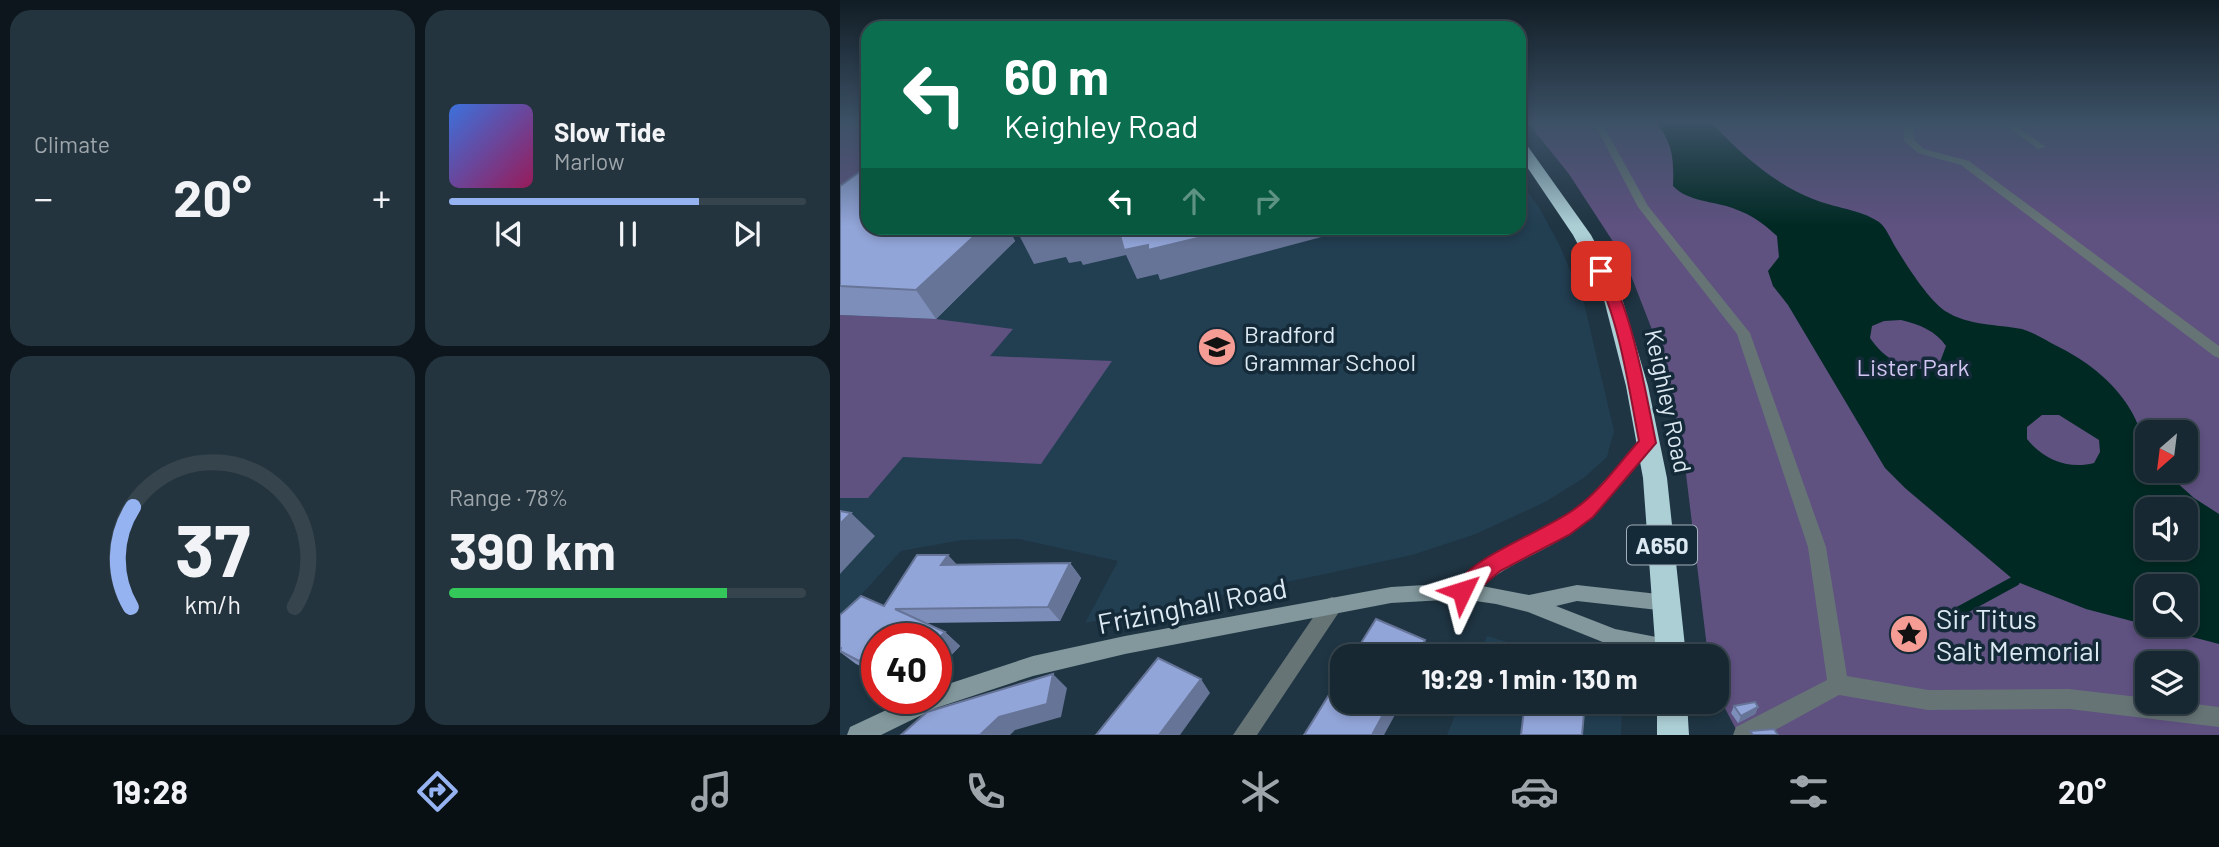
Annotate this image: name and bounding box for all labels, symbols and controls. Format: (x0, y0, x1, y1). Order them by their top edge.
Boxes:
text: 60 m (1004, 46, 1109, 105)
icon: left (889, 49, 980, 140)
text: Keighley Road (1004, 106, 1199, 144)
text: Slow Tide (554, 116, 666, 147)
text: Climate (34, 130, 110, 158)
text: Marlow (554, 147, 625, 175)
text: 20° (173, 165, 252, 227)
text: − (34, 174, 53, 220)
text: + (372, 174, 391, 220)
icon: left (1102, 182, 1140, 220)
icon: ahead (1175, 182, 1213, 220)
icon: right (1248, 182, 1286, 220)
icon: previous (490, 215, 528, 253)
icon: pause (609, 215, 647, 253)
icon: next (728, 215, 766, 253)
pin (1571, 241, 1631, 301)
icon: arrive (1582, 252, 1620, 290)
place label: Bradford Grammar School (1244, 319, 1416, 376)
school or university icon: Bradford Grammar School (1196, 326, 1238, 368)
street label: Keighley Road (1640, 327, 1698, 475)
park label: Lister Park (1856, 352, 1970, 381)
north arrow (2135, 420, 2198, 483)
map controls (2135, 420, 2198, 714)
text: Range · 78% (449, 483, 568, 511)
button: sound (2135, 497, 2198, 560)
text: 37 (175, 504, 250, 592)
text: 390 km (449, 518, 616, 580)
road number: A650 (1627, 526, 1697, 565)
position arrow (1425, 554, 1499, 628)
street label: Frizinghall Road (1094, 570, 1290, 640)
button: search (2135, 574, 2198, 637)
text: km/h (184, 588, 241, 618)
place label: Sir Titus Salt Memorial (1936, 601, 2100, 667)
place icon: Sir Titus Salt Memorial (1888, 613, 1930, 655)
speed limit sign: 40 (861, 623, 952, 714)
button: layers (2135, 651, 2198, 714)
text: 19:29 · 1 min · 130 m (1422, 663, 1637, 694)
icon: directions (413, 767, 462, 816)
icon: music (687, 767, 736, 816)
icon: phone (961, 767, 1010, 816)
icon: climate (1236, 767, 1285, 816)
icon: car (1510, 767, 1559, 816)
icon: filters (1784, 767, 1833, 816)
text: 19:28 (113, 772, 188, 810)
text: 20° (2058, 772, 2106, 810)

